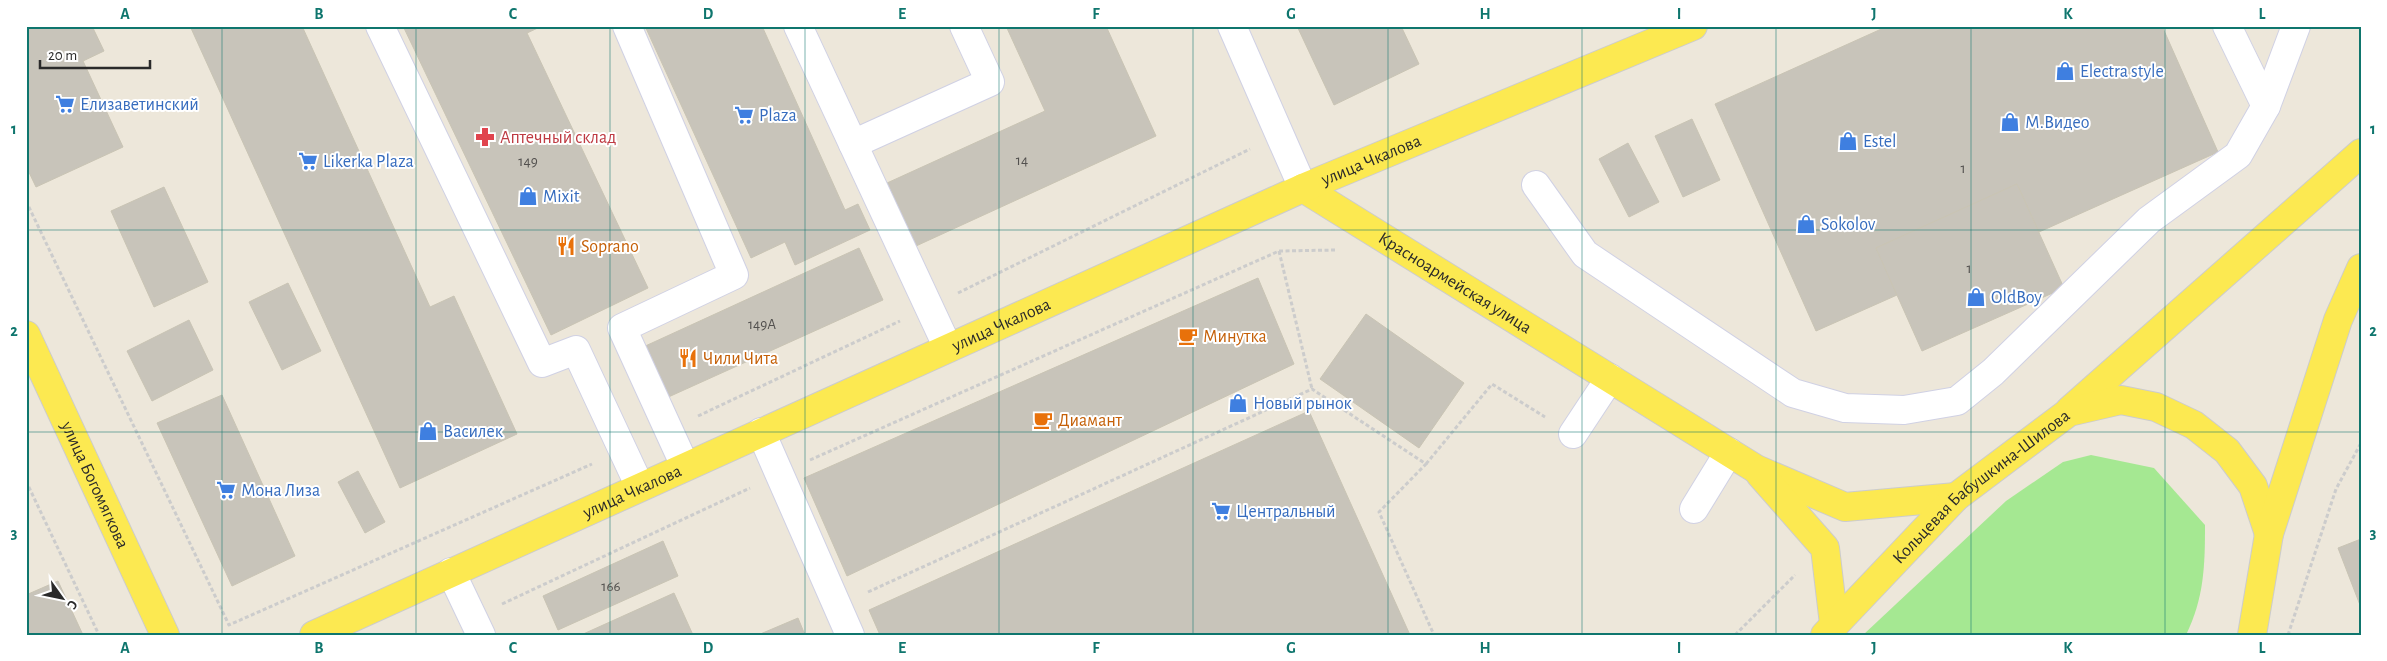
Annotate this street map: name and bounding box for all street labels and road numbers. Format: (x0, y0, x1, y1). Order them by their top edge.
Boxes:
street label: улица Чкалова (1318, 132, 1424, 190)
street label: Красноармейская улица (1375, 229, 1534, 337)
street label: улица Чкалова (949, 295, 1054, 356)
street label: Кольцевая Бабушкина-Шилова (1890, 407, 2074, 568)
street label: улица Богомягкова (57, 418, 132, 551)
street label: улица Чкалова (580, 462, 684, 523)

